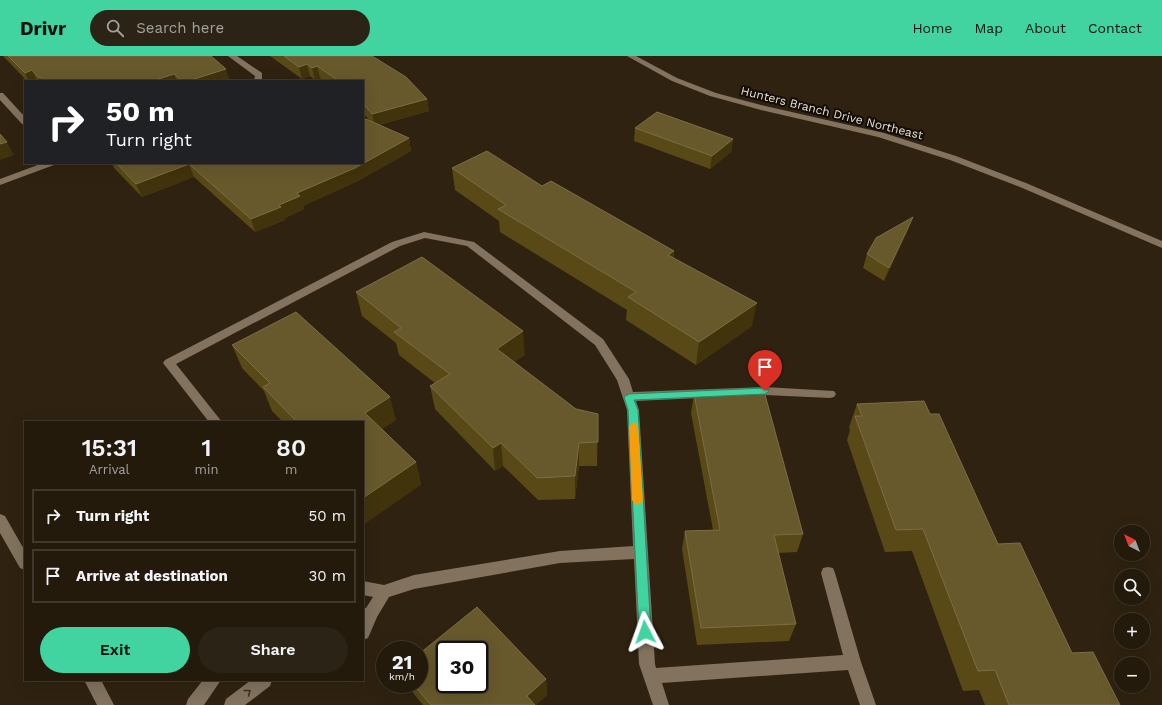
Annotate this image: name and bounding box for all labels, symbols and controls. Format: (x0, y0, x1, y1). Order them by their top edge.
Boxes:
search box (90, 10, 370, 46)
text: Drivr (20, 17, 66, 40)
icon: search (104, 17, 126, 39)
text: Search here (136, 19, 224, 37)
text: Home (912, 20, 952, 36)
text: Map (974, 20, 1003, 36)
text: About (1025, 20, 1066, 36)
text: Contact (1088, 20, 1142, 36)
street label: Hunters Branch Drive Northeast (739, 84, 925, 142)
text: 50 m (106, 95, 175, 128)
icon: right (40, 96, 92, 148)
text: Turn right (106, 129, 192, 150)
pin (748, 350, 782, 391)
icon: arrive (754, 356, 776, 378)
text: 15:31 (82, 434, 137, 462)
text: 1 (202, 434, 212, 462)
text: 80 (276, 434, 306, 462)
text: Arrival (89, 462, 130, 477)
text: min (195, 462, 218, 477)
text: m (285, 462, 297, 477)
icon: right (42, 505, 64, 527)
text: Turn right (76, 507, 149, 525)
text: 50 m (309, 507, 346, 525)
north arrow (1114, 525, 1150, 561)
map controls (1114, 525, 1150, 693)
icon: arrive (42, 565, 64, 587)
text: Arrive at destination (76, 567, 228, 585)
text: 30 m (309, 567, 346, 585)
button: search (1114, 569, 1150, 605)
position arrow (624, 611, 666, 653)
button: + (1114, 613, 1150, 649)
button: Exit (40, 627, 190, 673)
button: Share (198, 627, 348, 673)
speed limit sign: 30 (436, 641, 488, 693)
text: 21 (392, 650, 412, 674)
button: − (1114, 657, 1150, 693)
text: km/h (389, 671, 415, 682)
one-way arrow (244, 690, 251, 697)

